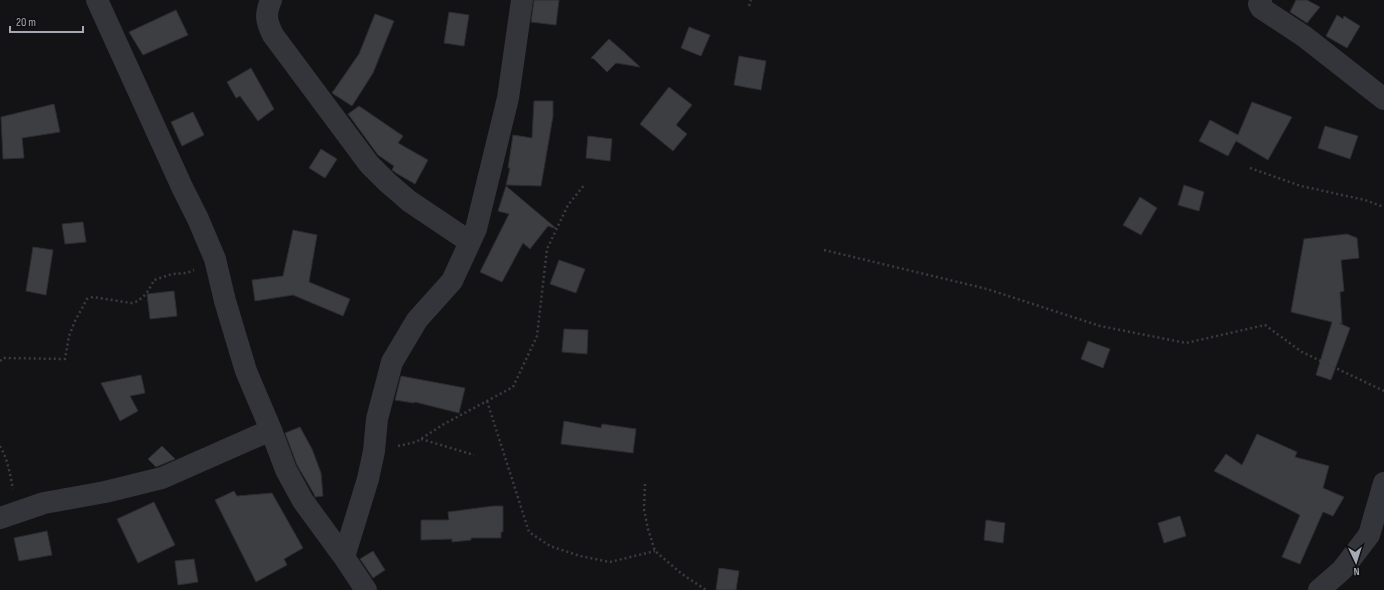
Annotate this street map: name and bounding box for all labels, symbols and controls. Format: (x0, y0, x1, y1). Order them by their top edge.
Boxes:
scale bar (10, 8, 83, 34)
text: 20 m (16, 15, 36, 30)
north arrow (1336, 542, 1376, 582)
text: N (1353, 565, 1360, 578)

